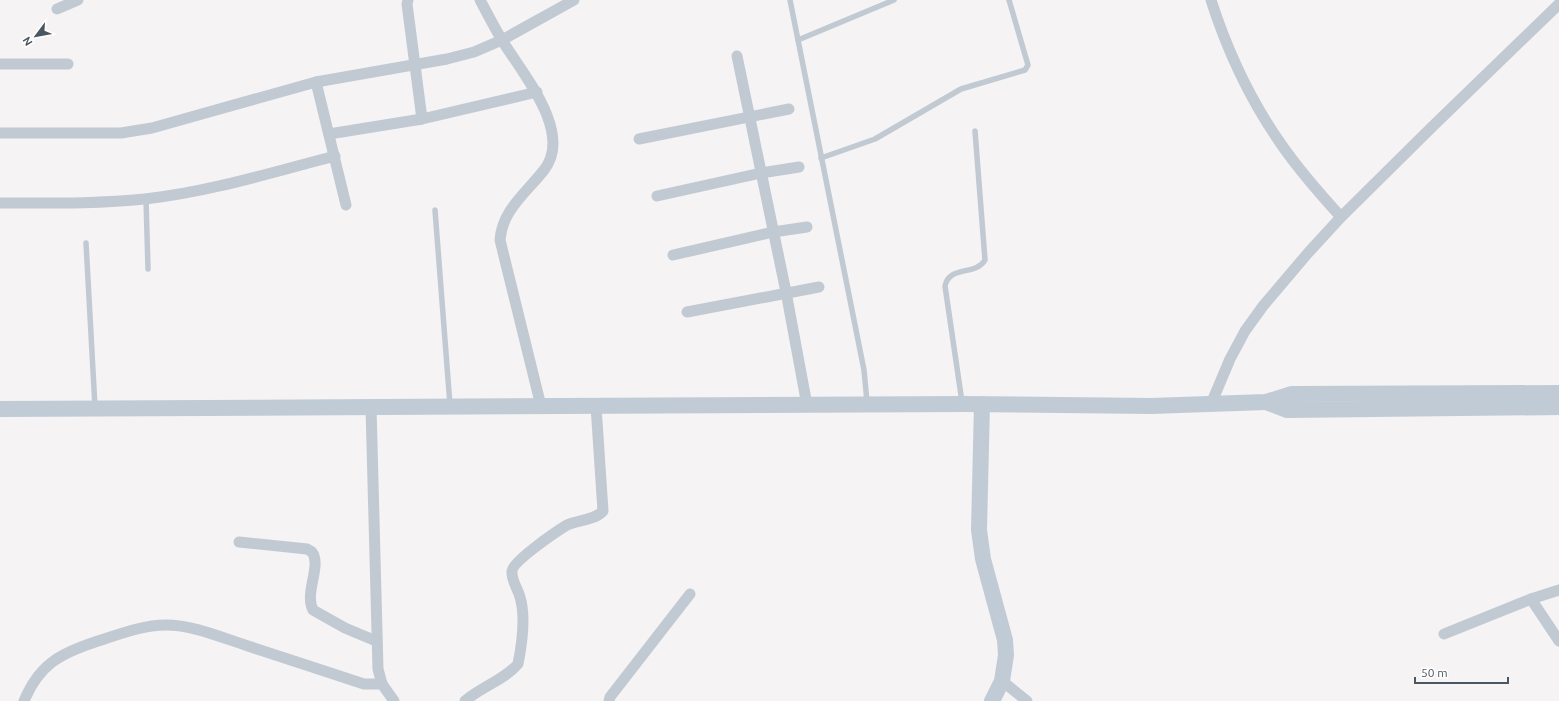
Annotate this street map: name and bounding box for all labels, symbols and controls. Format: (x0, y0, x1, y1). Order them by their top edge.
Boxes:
north arrow (16, 16, 56, 56)
text: N (20, 35, 35, 48)
scale bar (1415, 659, 1508, 685)
text: 50 m (1421, 666, 1448, 679)

